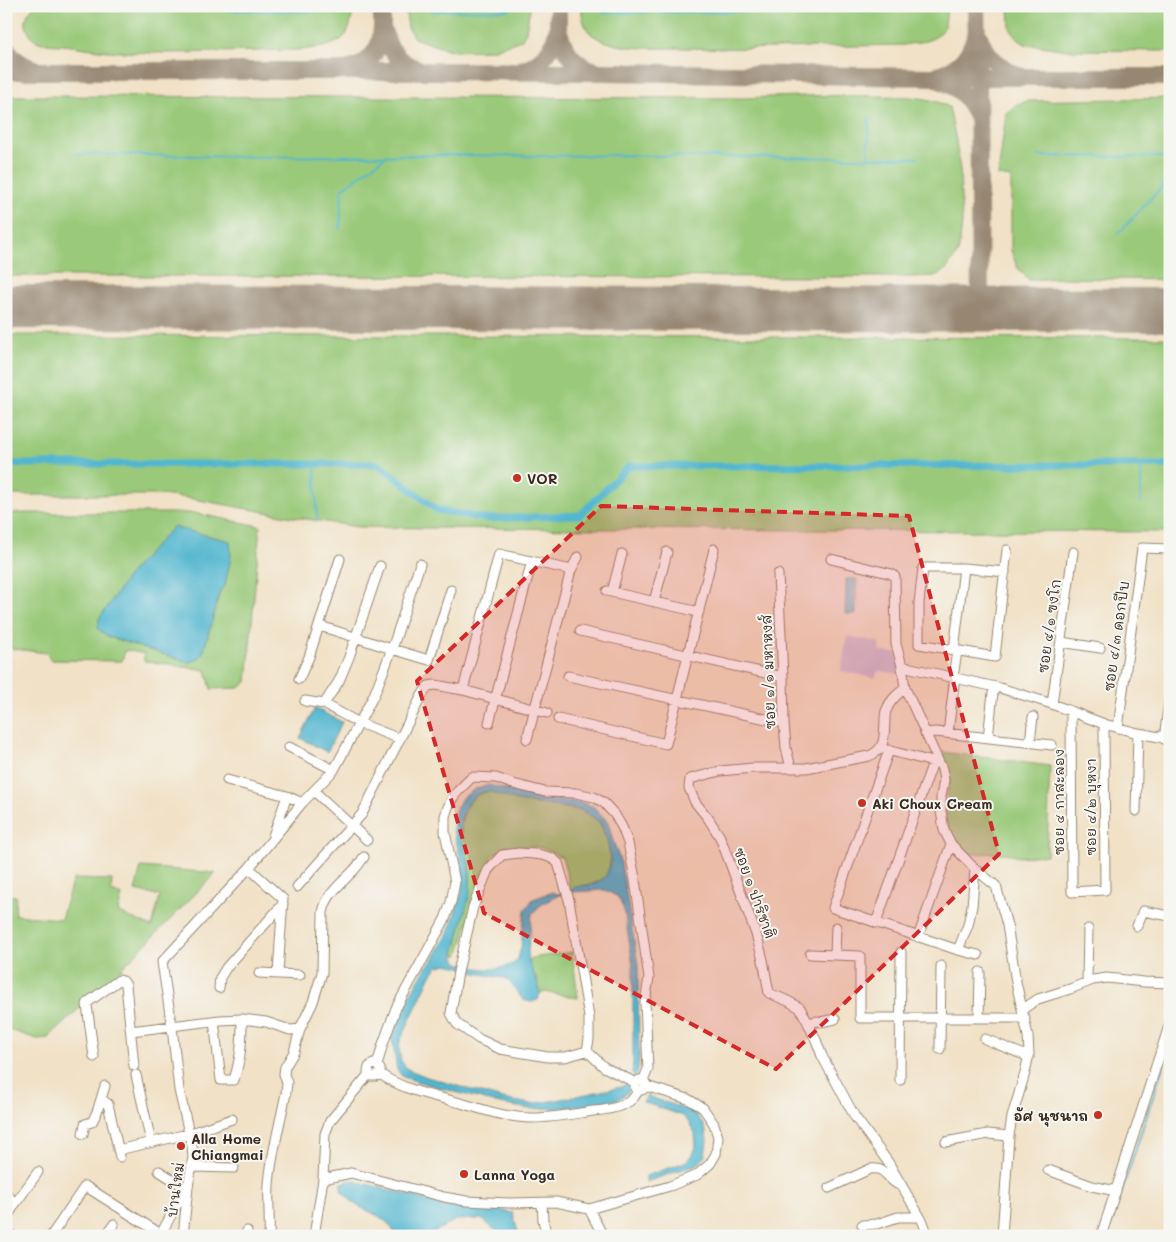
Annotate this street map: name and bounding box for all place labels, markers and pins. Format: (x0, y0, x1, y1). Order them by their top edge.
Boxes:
place label: VOR (527, 469, 557, 488)
marker: VOR (511, 472, 523, 484)
place label: Aki Choux Cream (872, 794, 992, 813)
marker: Aki Choux Cream (856, 797, 868, 809)
place label: อัศ นุชนาถ (1014, 1106, 1088, 1127)
marker: อัศ นุชนาถ (1092, 1109, 1104, 1121)
place label: Alla Home Chiangmai (191, 1129, 264, 1164)
marker: Alla Home Chiangmai (175, 1140, 187, 1152)
place label: Lanna Yoga (474, 1165, 555, 1184)
marker: Lanna Yoga (458, 1168, 470, 1180)

